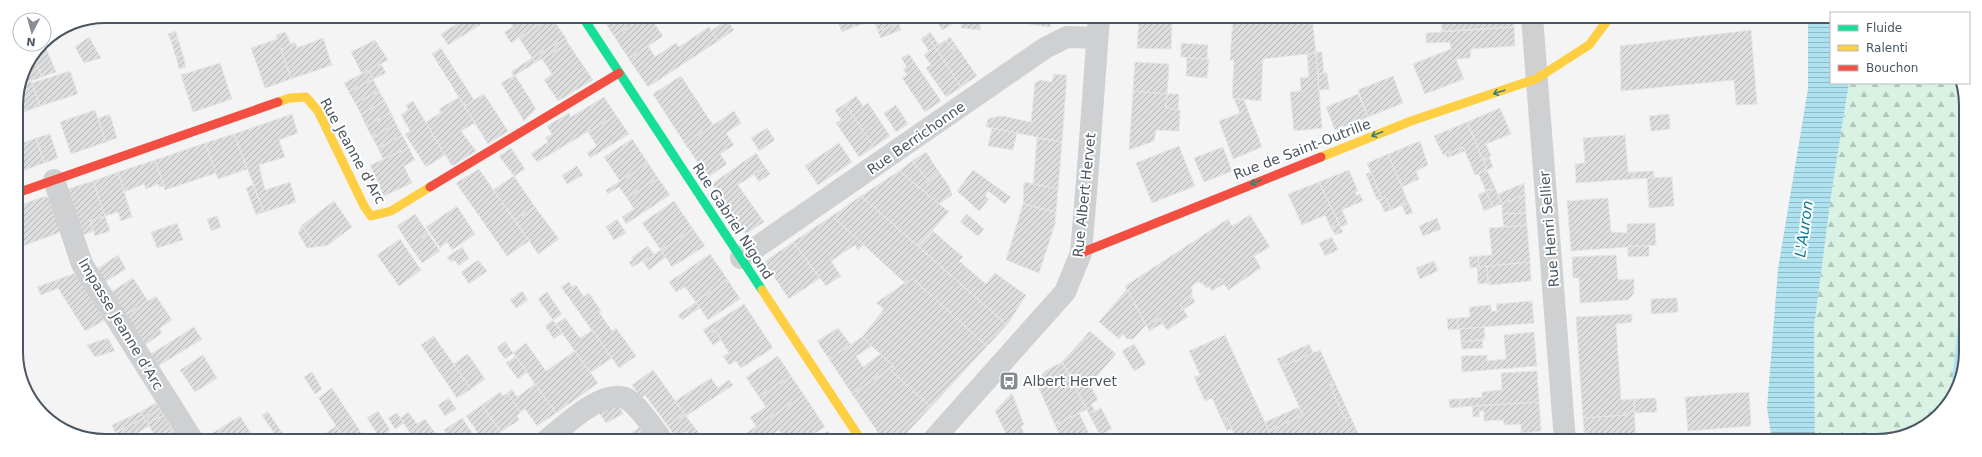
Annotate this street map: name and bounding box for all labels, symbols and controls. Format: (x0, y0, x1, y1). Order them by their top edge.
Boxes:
north arrow (12, 12, 52, 52)
legend (1830, 12, 1970, 84)
text: Fluide (1866, 21, 1902, 35)
text: N (26, 35, 36, 48)
text: Ralenti (1866, 41, 1908, 55)
text: Bouchon (1866, 61, 1918, 75)
one-way arrow (1493, 89, 1506, 96)
street label: Rue Jeanne d'Arc (317, 95, 389, 207)
street label: Rue Berrichonne (864, 98, 968, 178)
street label: Rue de Saint-Outrille (1231, 115, 1373, 183)
one-way arrow (1371, 131, 1383, 139)
street label: Rue Albert Hervet (1070, 132, 1099, 258)
street label: Rue Gabriel Nigond (689, 160, 777, 282)
street label: Rue Henri Sellier (1536, 170, 1562, 288)
one-way arrow (1250, 178, 1262, 186)
water label: L'Auron (1791, 199, 1817, 259)
street label: Impasse Jeanne d'Arc (75, 255, 167, 393)
bus stop icon: Albert Hervet (998, 370, 1020, 392)
place label: Albert Hervet (1023, 373, 1117, 389)

